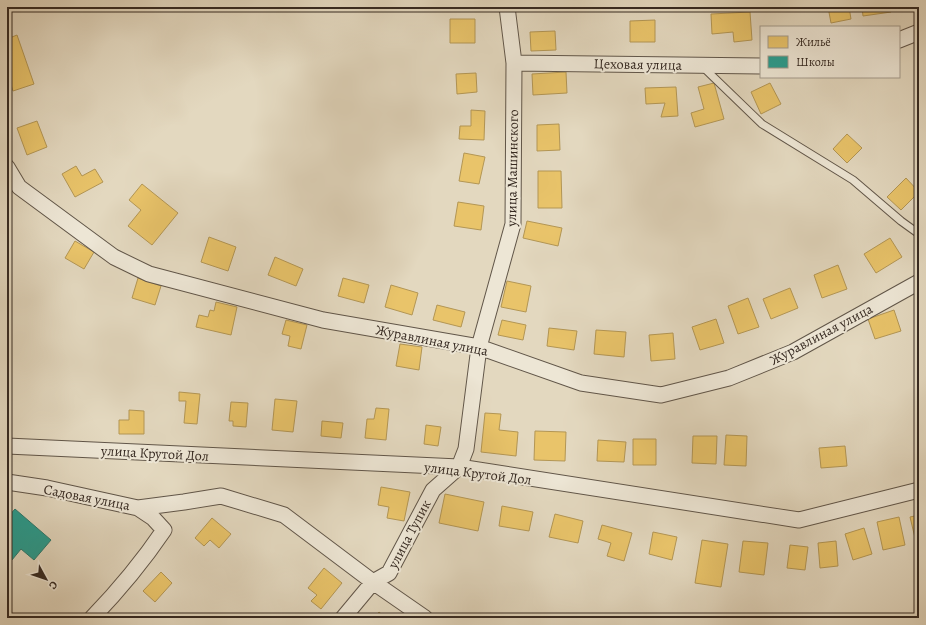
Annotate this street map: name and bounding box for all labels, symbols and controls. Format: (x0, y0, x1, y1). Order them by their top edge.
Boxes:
legend (760, 26, 900, 78)
text: Жильё (796, 34, 831, 50)
street label: Цеховая улица (594, 54, 683, 75)
text: Школы (796, 54, 835, 70)
street label: улица Машинского (502, 109, 523, 228)
street label: Журавлиная улица (766, 299, 877, 370)
street label: Журавлиная улица (374, 320, 490, 361)
street label: улица Крутой Дол (100, 441, 209, 466)
street label: улица Крутой Дол (422, 457, 533, 490)
street label: Садовая улица (42, 480, 132, 515)
street label: улица Тупик (383, 497, 435, 573)
north arrow (26, 559, 66, 599)
text: С (45, 578, 61, 593)

